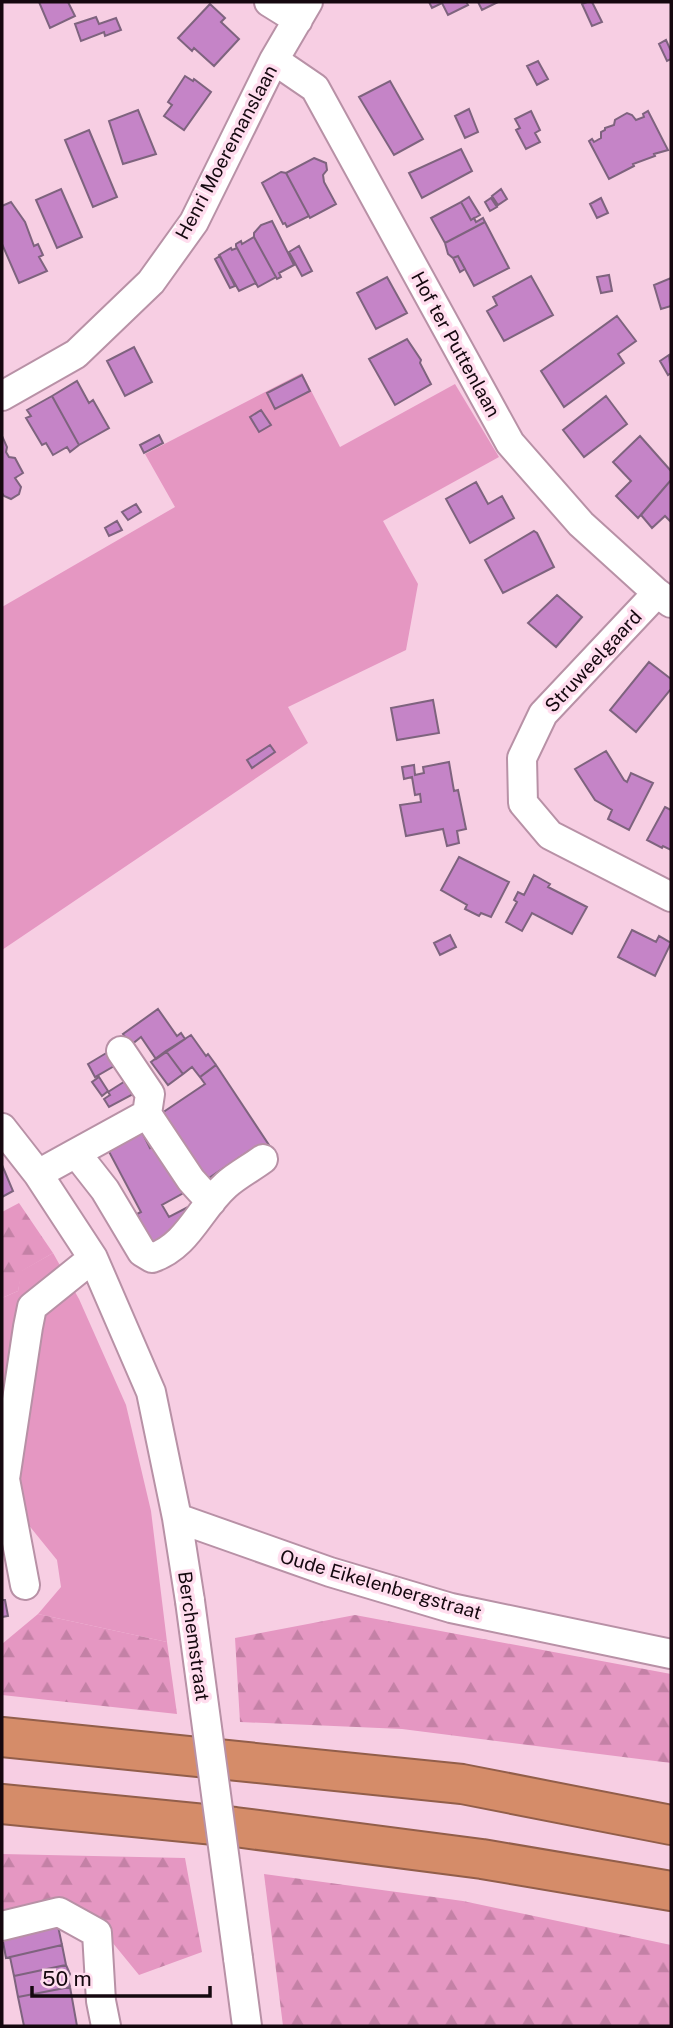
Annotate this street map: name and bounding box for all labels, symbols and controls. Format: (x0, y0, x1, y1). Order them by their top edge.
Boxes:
street label: Henri Moeremanslaan (171, 61, 281, 243)
street label: Hof ter Puttenlaan (407, 267, 505, 421)
street label: Struweelgaard (540, 605, 646, 717)
street label: Oude Eikelenbergstraat (278, 1545, 484, 1623)
street label: Berchemstraat (174, 1570, 214, 1702)
scale bar (32, 1954, 210, 1998)
text: 50 m (42, 1966, 92, 1991)

